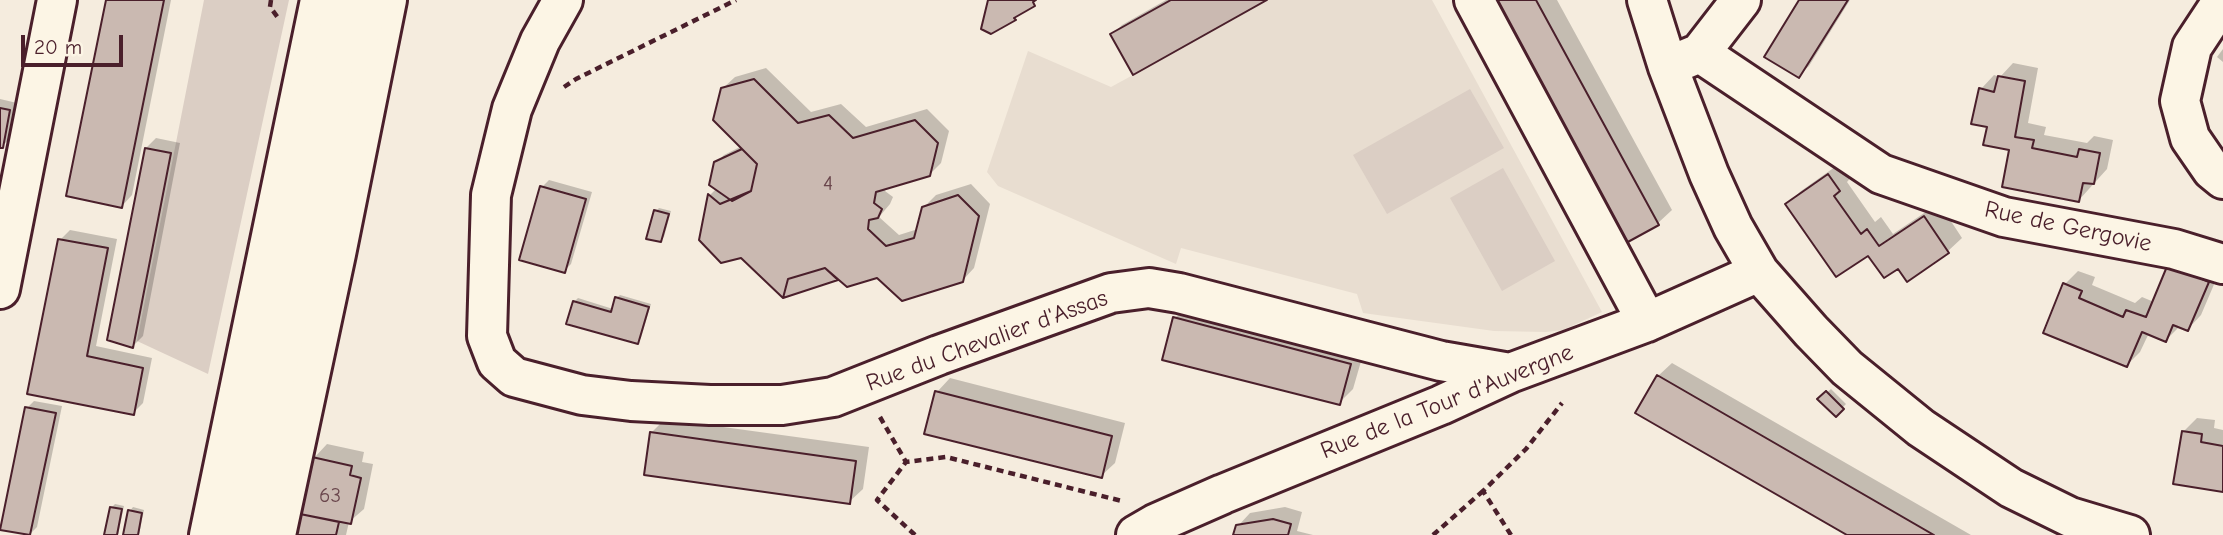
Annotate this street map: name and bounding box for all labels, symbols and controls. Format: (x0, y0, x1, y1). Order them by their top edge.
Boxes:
scale bar (24, 21, 126, 65)
text: 20 m (34, 35, 82, 59)
house number: 4 (823, 171, 833, 197)
street label: Rue de Gergovie (1982, 195, 2154, 259)
street label: Rue du Chevalier d'Assas (862, 284, 1112, 398)
street label: Rue de la Tour d'Auvergne (1317, 338, 1577, 466)
house number: 63 (319, 483, 341, 509)

